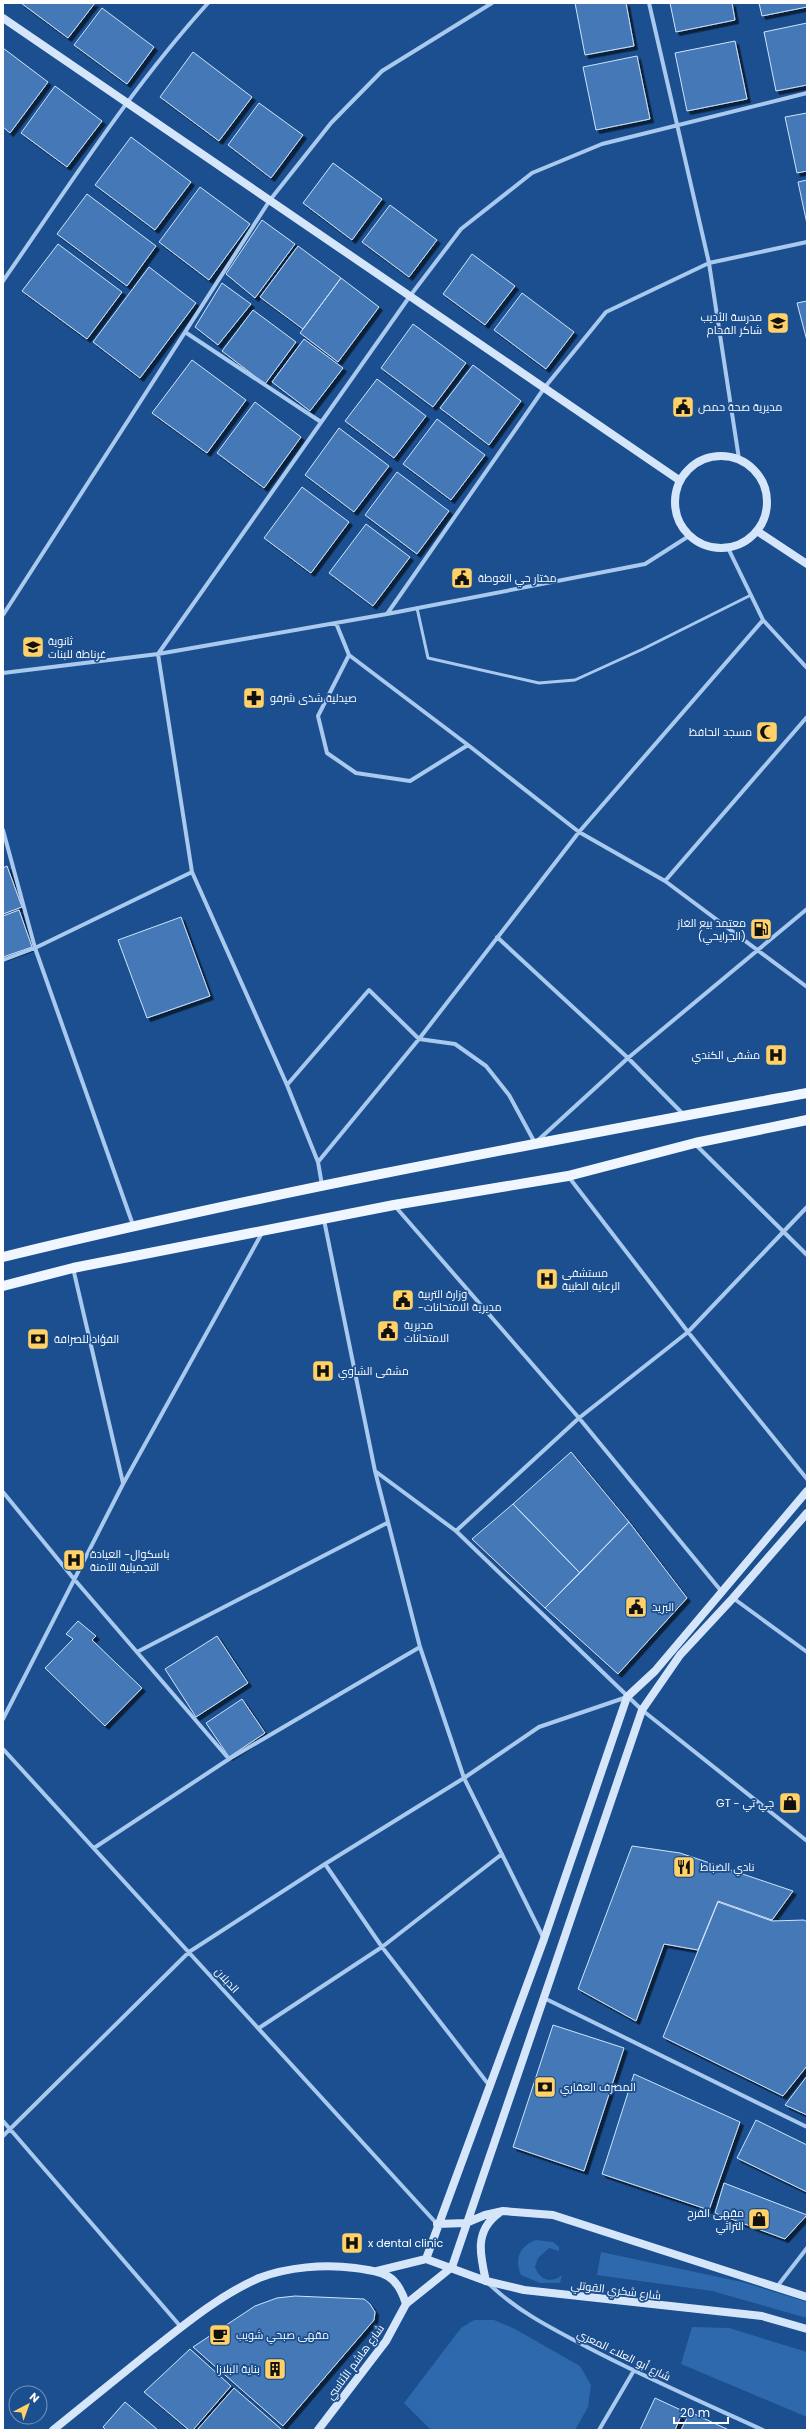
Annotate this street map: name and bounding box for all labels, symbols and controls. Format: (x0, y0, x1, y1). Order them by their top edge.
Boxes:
place label: مدرسة الأديب شاكر الفحام (700, 309, 762, 338)
school or university icon: مدرسة الأديب شاكر الفحام (765, 310, 791, 336)
public building icon: مديرية صحة حمص (670, 394, 696, 420)
place label: مديرية صحة حمص (698, 399, 782, 415)
public building icon: مختار حي الغوطة (449, 565, 475, 591)
place label: مختار حي الغوطة (478, 570, 557, 587)
place label: ثانوية غرناطة للبنات (48, 633, 106, 662)
school or university icon: ثانوية غرناطة للبنات (20, 634, 46, 660)
pharmacy icon: صيدلية شذى شرفو (241, 685, 267, 711)
place label: صيدلية شذى شرفو (270, 690, 357, 706)
mosque icon: مسجد الحافظ (754, 719, 780, 745)
place label: مسجد الحافظ (689, 724, 752, 740)
place label: معتمد بيع الغاز (الجرايحي) (676, 915, 746, 945)
fuel station icon: معتمد بيع الغاز (الجرايحي) (748, 916, 774, 942)
hospital icon: مشفى الكندي (763, 1042, 789, 1068)
place label: مشفى الكندي (692, 1047, 760, 1064)
place label: مستشفى الرعاية الطبية (562, 1265, 620, 1294)
hospital icon: مستشفى الرعاية الطبية (534, 1266, 560, 1292)
place label: وزارة التربية -مديرية الامتحانات (418, 1286, 501, 1315)
public building icon: وزارة التربية -مديرية الامتحانات (390, 1287, 416, 1313)
place label: مديرية الامتحانات (404, 1317, 449, 1346)
public building icon: مديرية الامتحانات (375, 1318, 401, 1344)
bank icon: الفؤاد للصرافة (25, 1326, 51, 1352)
place label: الفؤاد للصرافة (54, 1331, 119, 1347)
hospital icon: مشفى الشاوي (310, 1358, 336, 1384)
place label: مشفى الشاوي (338, 1363, 409, 1380)
place label: باسكوال- العيادة التجميلية الآمنة (90, 1546, 169, 1575)
hospital icon: باسكوال- العيادة التجميلية الآمنة (61, 1547, 87, 1573)
public building icon: البريد (623, 1594, 649, 1620)
place label: البريد (652, 1599, 674, 1615)
shop icon: GT - جي تي (777, 1790, 803, 1816)
place label: GT - جي تي (716, 1795, 774, 1812)
restaurant icon: نادي الضباط (671, 1854, 697, 1880)
place label: نادي الضباط (700, 1859, 755, 1876)
street label: الدبلان (211, 1964, 243, 1996)
bank icon: المصرف العقاري (532, 2074, 558, 2100)
place label: المصرف العقاري (560, 2079, 636, 2096)
place label: مقهى الفرح التراثي (687, 2205, 744, 2235)
shop icon: مقهى الفرح التراثي (746, 2206, 772, 2232)
hospital icon: x dental clinic (339, 2230, 365, 2256)
place label: x dental clinic (368, 2235, 443, 2251)
street label: شارع شكري القوتلي (570, 2277, 662, 2304)
street label: شارع هاشم الأتاسي (322, 2321, 388, 2403)
cafe icon: مقهى صبحي شويب (207, 2322, 233, 2348)
street label: شارع أبو العلاء المعري (574, 2325, 673, 2386)
place label: مقهى صبحي شويب (236, 2327, 329, 2344)
building icon: بناية البلازا (262, 2356, 288, 2382)
place label: بناية البلازا (216, 2361, 260, 2377)
north arrow (8, 2385, 48, 2425)
text: N (26, 2389, 43, 2406)
scale bar (674, 2399, 728, 2425)
text: 20 m (680, 2404, 710, 2421)

